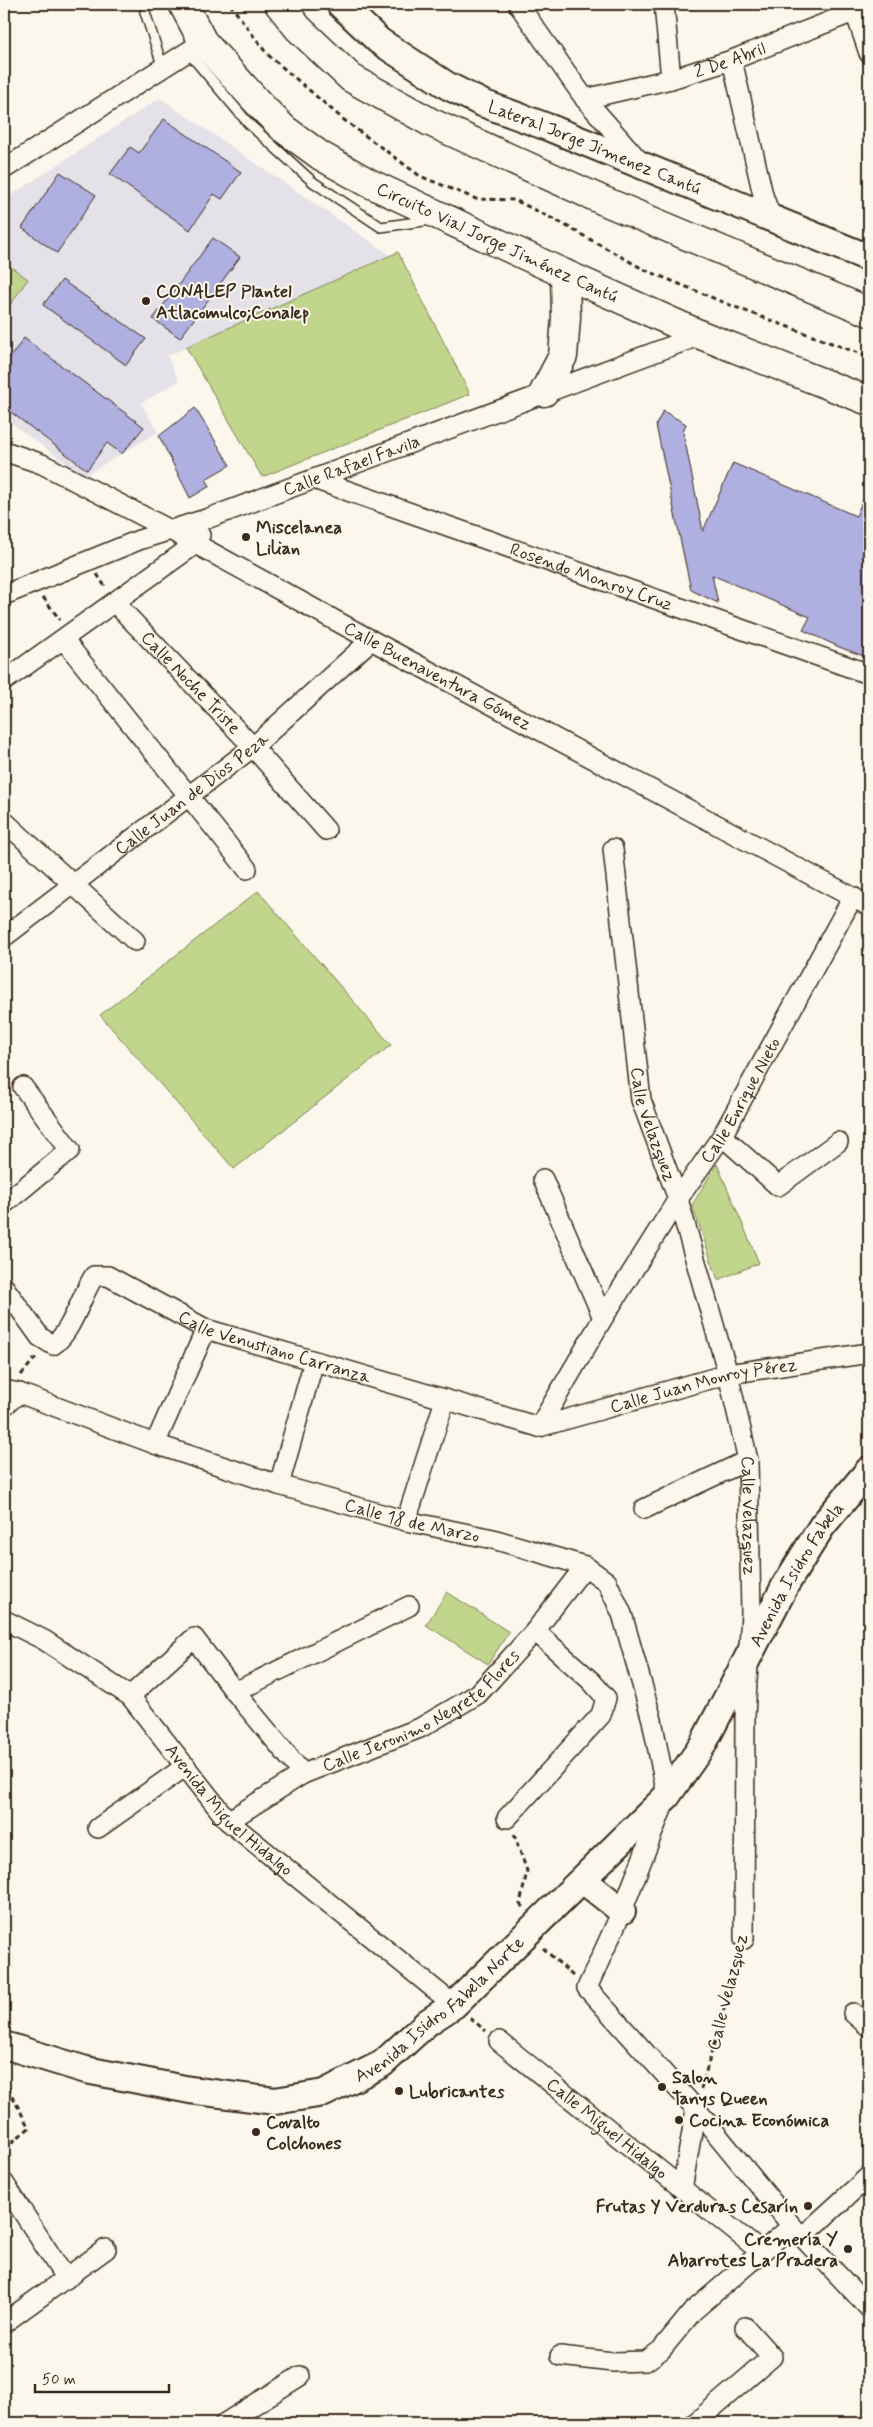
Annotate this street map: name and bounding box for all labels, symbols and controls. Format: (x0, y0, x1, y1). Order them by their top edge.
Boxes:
street label: 2 De Abril (691, 37, 769, 84)
street label: Lateral Jorge Jimenez Cantú (484, 95, 704, 201)
street label: Circuito Vial Jorge Jiménez Cantú (372, 177, 621, 309)
place label: CONALEP Plantel Atlacomulco;Conalep (156, 280, 309, 325)
marker: CONALEP Plantel Atlacomulco;Conalep (140, 295, 152, 307)
street label: Calle Rafael Favila (280, 430, 424, 502)
place label: Miscelanea Lilian (256, 516, 342, 561)
marker: Miscelanea Lilian (240, 531, 252, 543)
street label: Rosendo Monroy Cruz (506, 538, 676, 617)
street label: Calle Buenaventura Gómez (339, 616, 536, 737)
street label: Calle Noche Triste (135, 626, 246, 740)
street label: Calle Juan de Dios Peza (110, 728, 274, 861)
street label: Calle Enrique Nieto (695, 1033, 787, 1169)
street label: Calle Velazquez (624, 1066, 682, 1185)
street label: Calle Venustiano Carranza (174, 1305, 374, 1390)
street label: Calle Juan Monroy Pérez (608, 1353, 799, 1419)
street label: Calle Velazquez (735, 1456, 761, 1576)
street label: Calle 18 de Marzo (342, 1493, 482, 1549)
street label: Avenida Isidro Fabela (745, 1497, 850, 1651)
street label: Calle Jeronimo Negrete Flores (319, 1645, 526, 1778)
street label: Avenida Miguel Hidalgo (159, 1739, 298, 1882)
street label: Avenida Isidro Fabela Norte (351, 1931, 530, 2089)
street label: Calle Velazquez (702, 1931, 754, 2053)
place label: Salon Tanys Queen (672, 2066, 768, 2111)
street label: Calle Miguel Hidalgo (541, 2073, 672, 2185)
place label: Lubricantes (409, 2080, 504, 2104)
marker: Salon Tanys Queen (656, 2081, 668, 2093)
marker: Lubricantes (393, 2085, 405, 2097)
place label: Cocina Económica (689, 2109, 829, 2133)
place label: Covalto Colchones (266, 2111, 341, 2156)
marker: Cocina Económica (673, 2114, 685, 2126)
marker: Covalto Colchones (250, 2126, 262, 2138)
place label: Frutas Y Verduras Cesarín (596, 2195, 798, 2219)
marker: Frutas Y Verduras Cesarín (802, 2200, 814, 2212)
place label: Cremería Y Abarrotes La Pradera (668, 2228, 838, 2273)
marker: Cremería Y Abarrotes La Pradera (842, 2243, 854, 2255)
scale bar (35, 2362, 169, 2394)
text: 50 m (42, 2370, 76, 2390)

